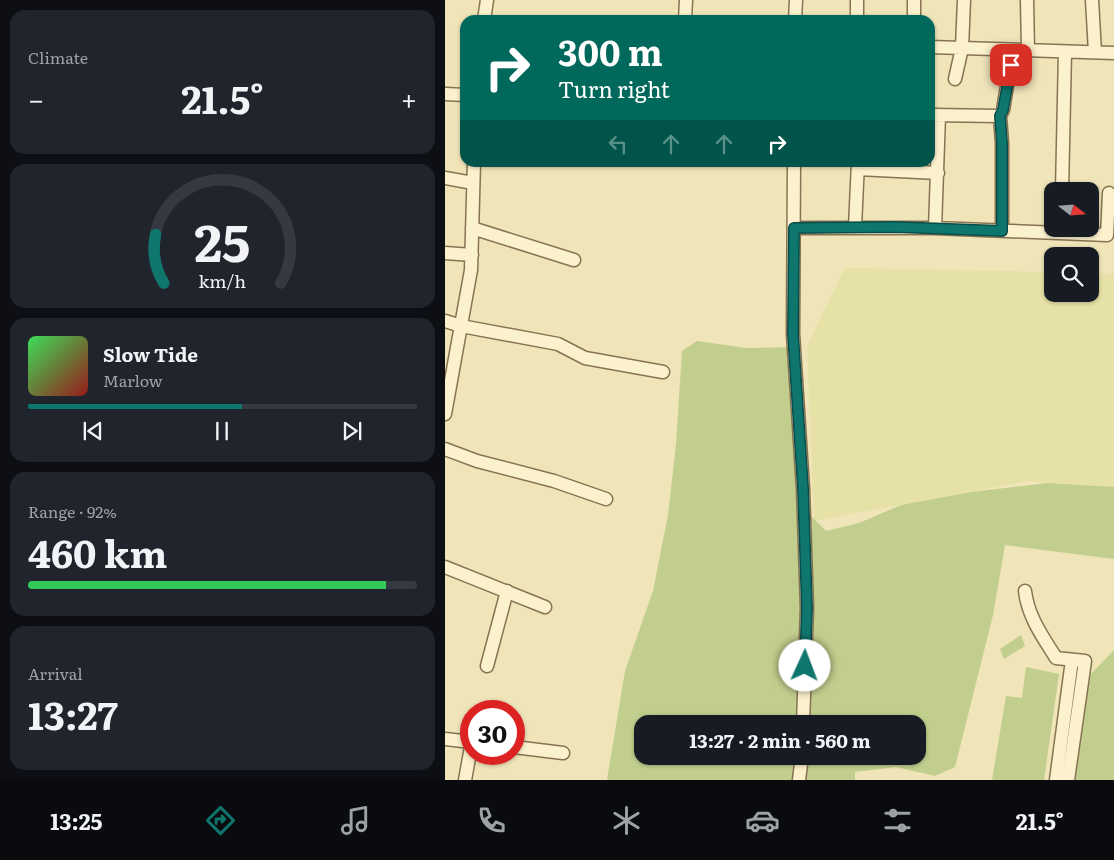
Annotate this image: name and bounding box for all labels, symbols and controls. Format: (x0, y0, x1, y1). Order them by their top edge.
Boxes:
text: 300 m (558, 25, 663, 77)
icon: right (475, 35, 540, 100)
pin (990, 44, 1032, 86)
text: Climate (28, 45, 88, 69)
icon: arrive (997, 51, 1025, 79)
text: 21.5° (181, 69, 264, 126)
text: Turn right (558, 72, 670, 105)
text: − (28, 77, 44, 119)
text: + (401, 77, 417, 119)
icon: left (604, 130, 632, 158)
icon: ahead (657, 130, 685, 158)
icon: ahead (710, 130, 738, 158)
icon: right (763, 130, 791, 158)
north arrow (1044, 182, 1099, 238)
map controls (1044, 182, 1099, 302)
text: 25 (194, 201, 251, 278)
button: search (1044, 247, 1099, 302)
text: km/h (199, 267, 246, 294)
text: Slow Tide (103, 340, 198, 368)
text: Marlow (103, 368, 163, 392)
icon: previous (79, 417, 107, 445)
icon: pause (208, 417, 236, 445)
icon: next (338, 417, 366, 445)
text: Range · 92% (28, 499, 117, 523)
text: 460 km (28, 523, 167, 580)
position arrow (778, 639, 830, 691)
text: Arrival (28, 661, 83, 685)
text: 13:27 (28, 685, 118, 742)
speed limit sign: 30 (460, 700, 525, 765)
text: 13:27 · 2 min · 560 m (689, 726, 871, 754)
icon: directions (203, 803, 238, 838)
icon: music (338, 803, 373, 838)
icon: phone (474, 803, 509, 838)
icon: climate (609, 803, 644, 838)
icon: car (745, 803, 780, 838)
icon: filters (880, 803, 915, 838)
text: 13:25 (50, 804, 102, 837)
text: 21.5° (1016, 804, 1064, 837)

